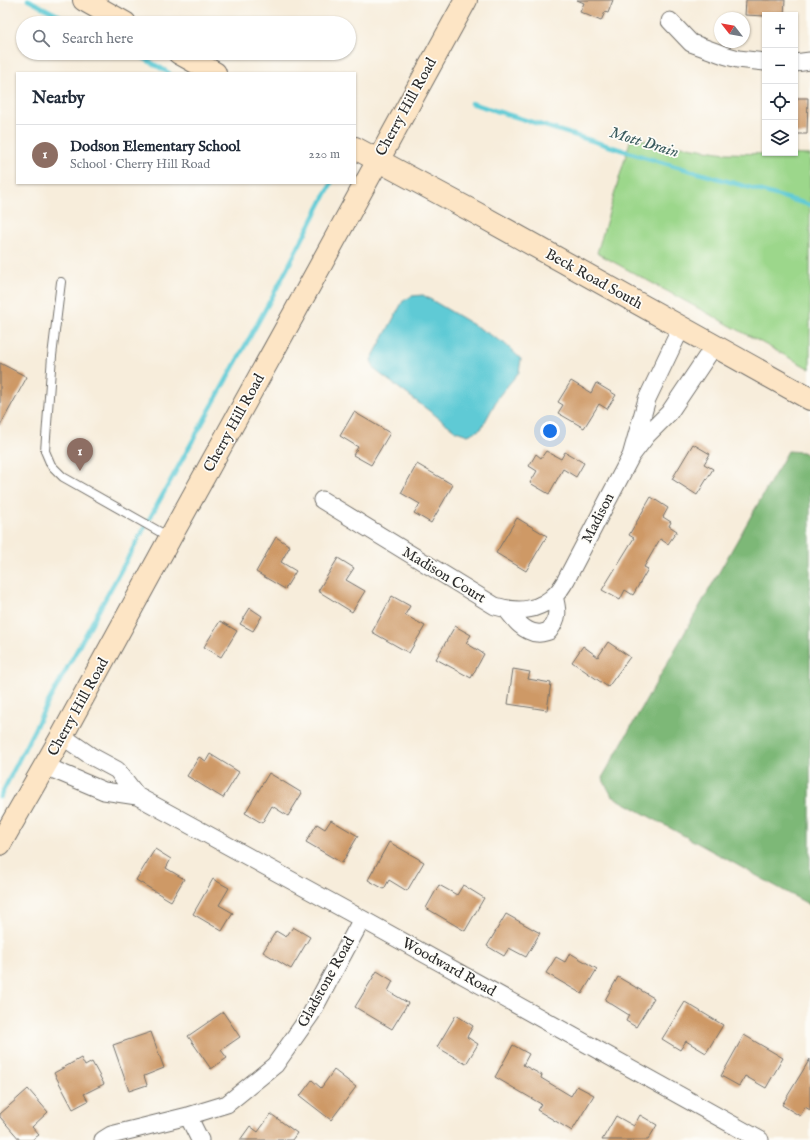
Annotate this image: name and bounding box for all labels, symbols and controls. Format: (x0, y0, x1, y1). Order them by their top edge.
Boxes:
north arrow (714, 12, 750, 48)
map controls (762, 12, 798, 156)
button: + (762, 12, 798, 48)
search box (16, 16, 356, 60)
icon: search (30, 27, 52, 49)
text: Search here (62, 29, 133, 48)
button: − (762, 48, 798, 84)
street label: Cherry Hill Road (371, 54, 441, 159)
button: locate (762, 84, 798, 120)
text: Nearby (32, 88, 85, 109)
button: layers (762, 120, 798, 156)
water label: Mott Drain (607, 123, 681, 163)
text: Dodson Elementary School (70, 137, 240, 156)
text: 1 (43, 146, 47, 163)
text: 220 m (309, 146, 340, 163)
text: School · Cherry Hill Road (70, 156, 210, 173)
street label: Beck Road South (542, 244, 646, 314)
street label: Cherry Hill Road (199, 370, 269, 475)
your location (540, 421, 560, 441)
pin: 1 (67, 438, 93, 471)
street label: Madison (577, 490, 619, 546)
street label: Madison Court (399, 543, 489, 607)
street label: Cherry Hill Road (43, 654, 113, 759)
street label: Gladstone Road (293, 932, 359, 1031)
street label: Woodward Road (399, 933, 500, 1001)

